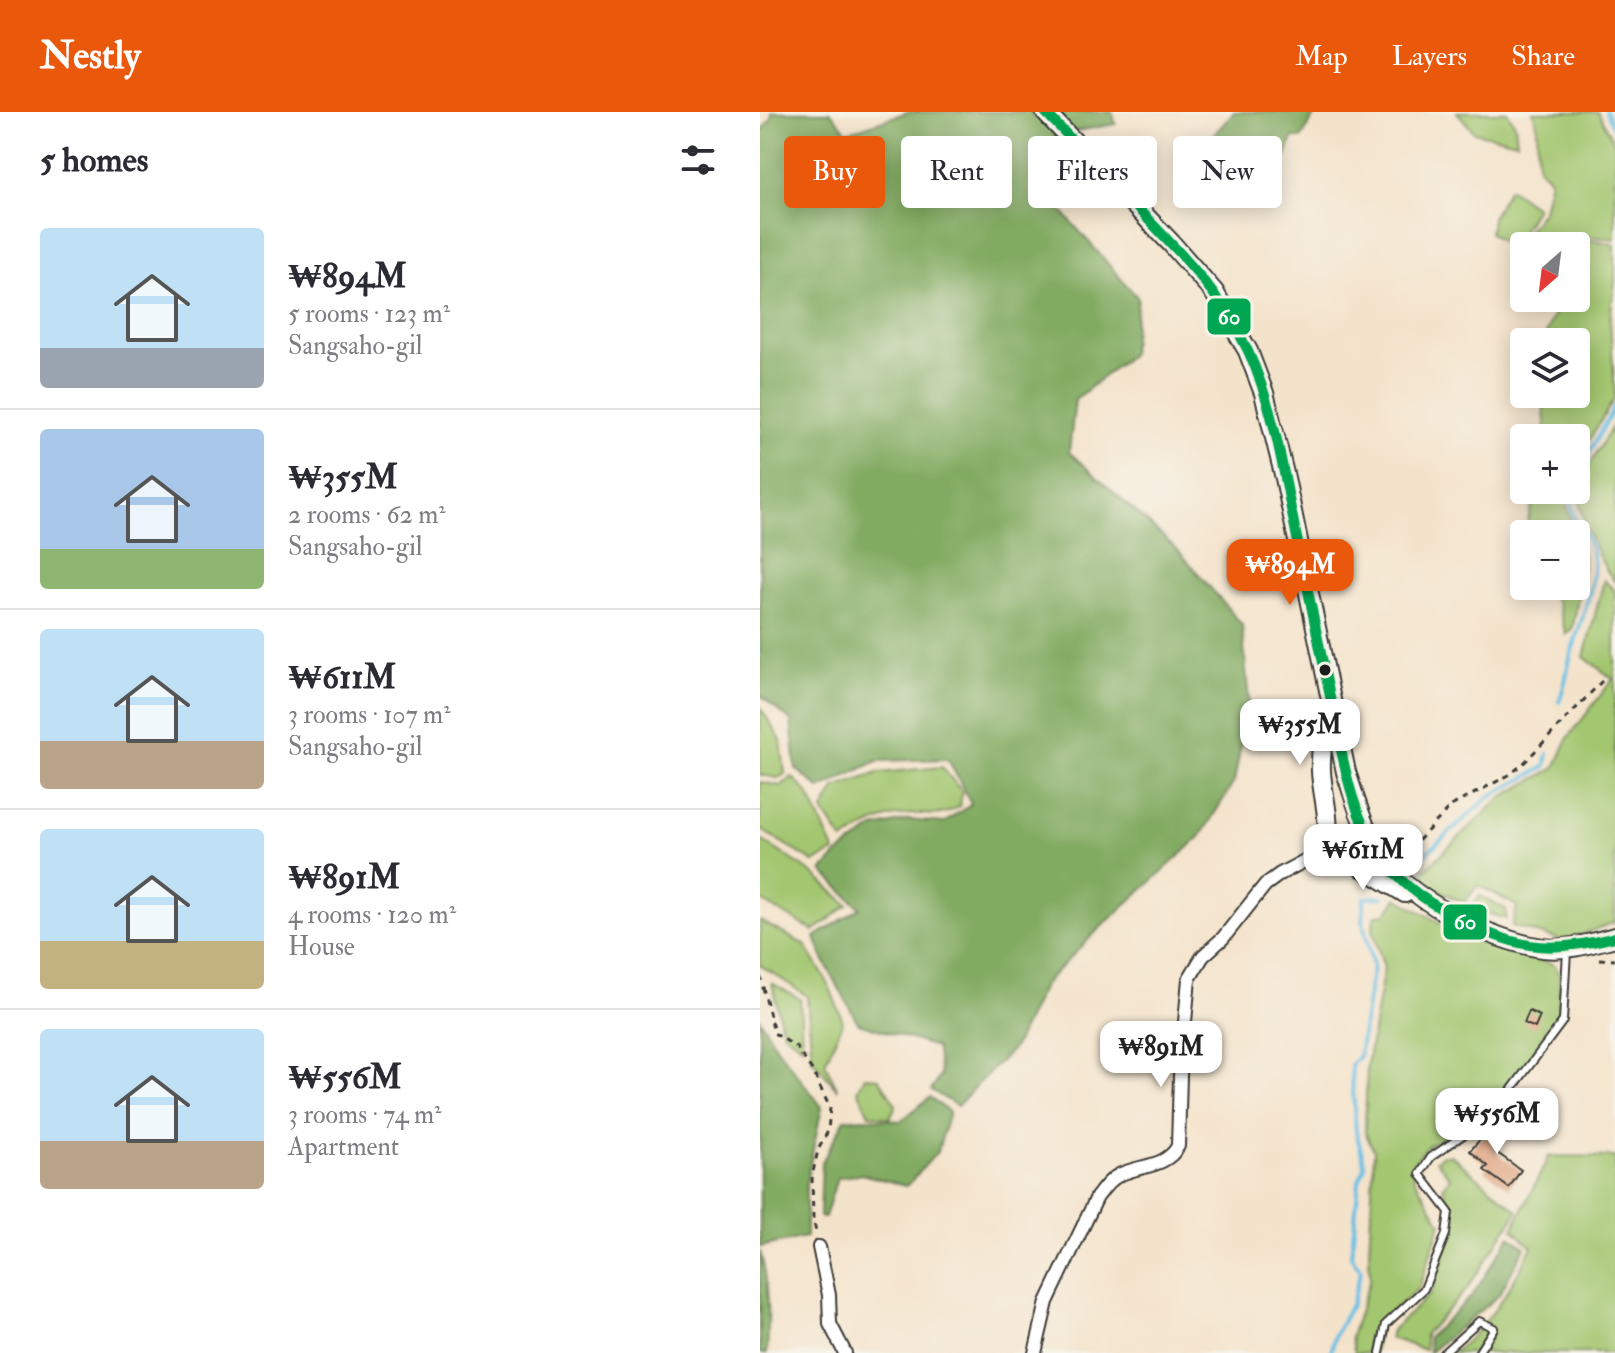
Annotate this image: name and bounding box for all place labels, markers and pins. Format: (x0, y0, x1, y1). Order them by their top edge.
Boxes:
pin: ₩894M (1234, 539, 1346, 607)
unlabelled marker (1317, 662, 1333, 678)
pin: ₩355M (1244, 699, 1356, 767)
pin: ₩611M (1307, 824, 1419, 892)
pin: ₩891M (1105, 1021, 1217, 1089)
pin: ₩556M (1441, 1088, 1553, 1156)

